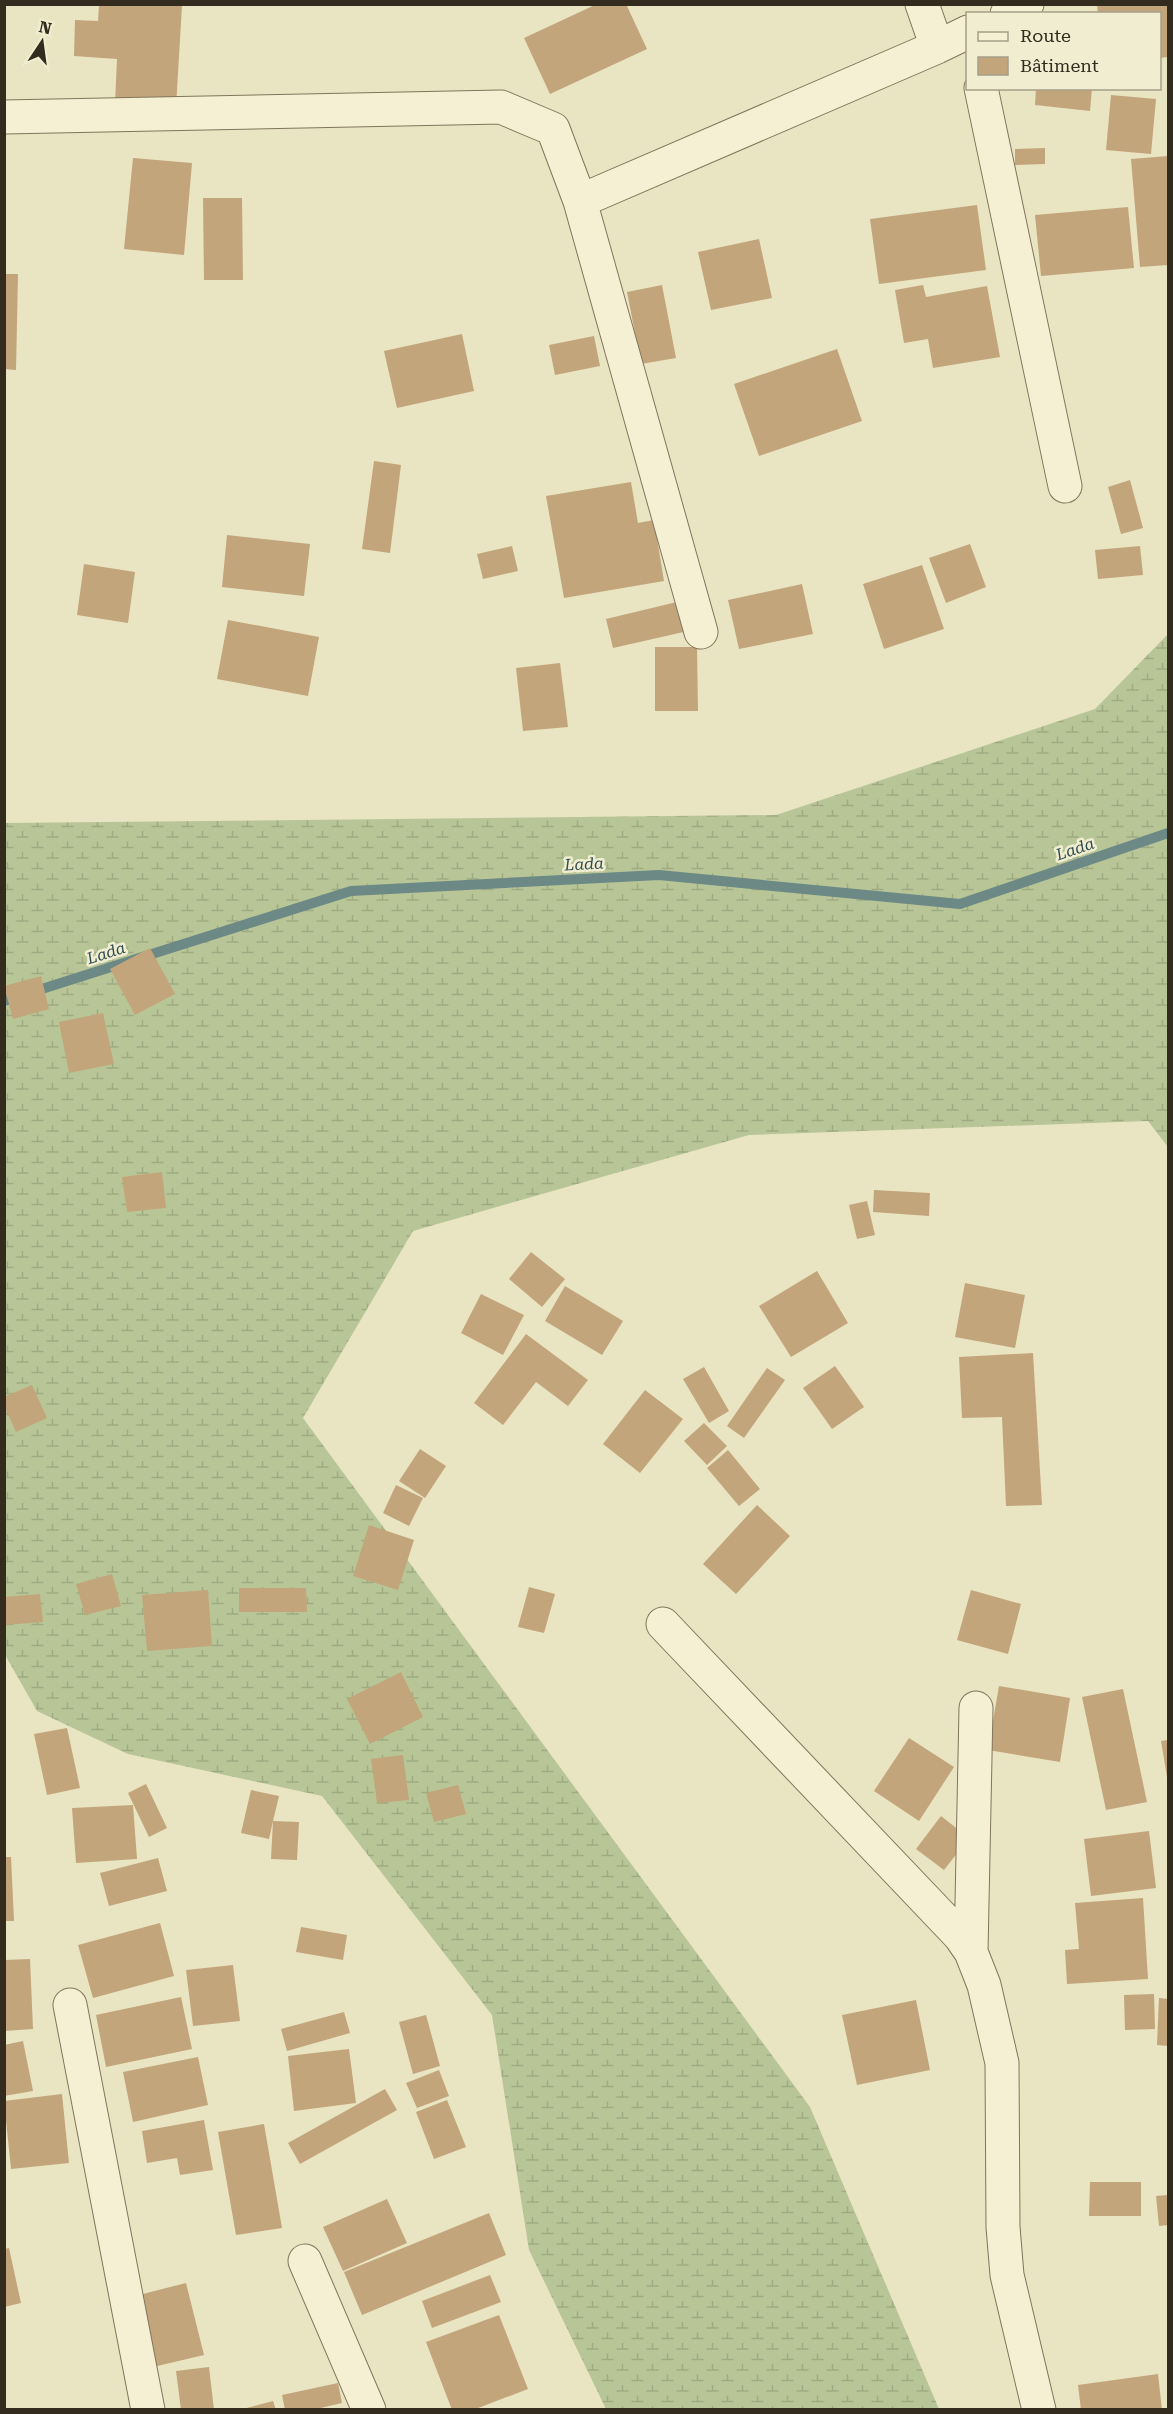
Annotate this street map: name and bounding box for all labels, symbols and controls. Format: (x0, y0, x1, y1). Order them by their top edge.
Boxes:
north arrow (12, 12, 72, 72)
legend (966, 12, 1161, 90)
text: N (37, 17, 53, 39)
text: Route (1020, 25, 1071, 46)
text: Bâtiment (1020, 55, 1099, 76)
water label: Lada (1052, 834, 1097, 865)
water label: Lada (563, 853, 604, 875)
water label: Lada (83, 938, 128, 968)

